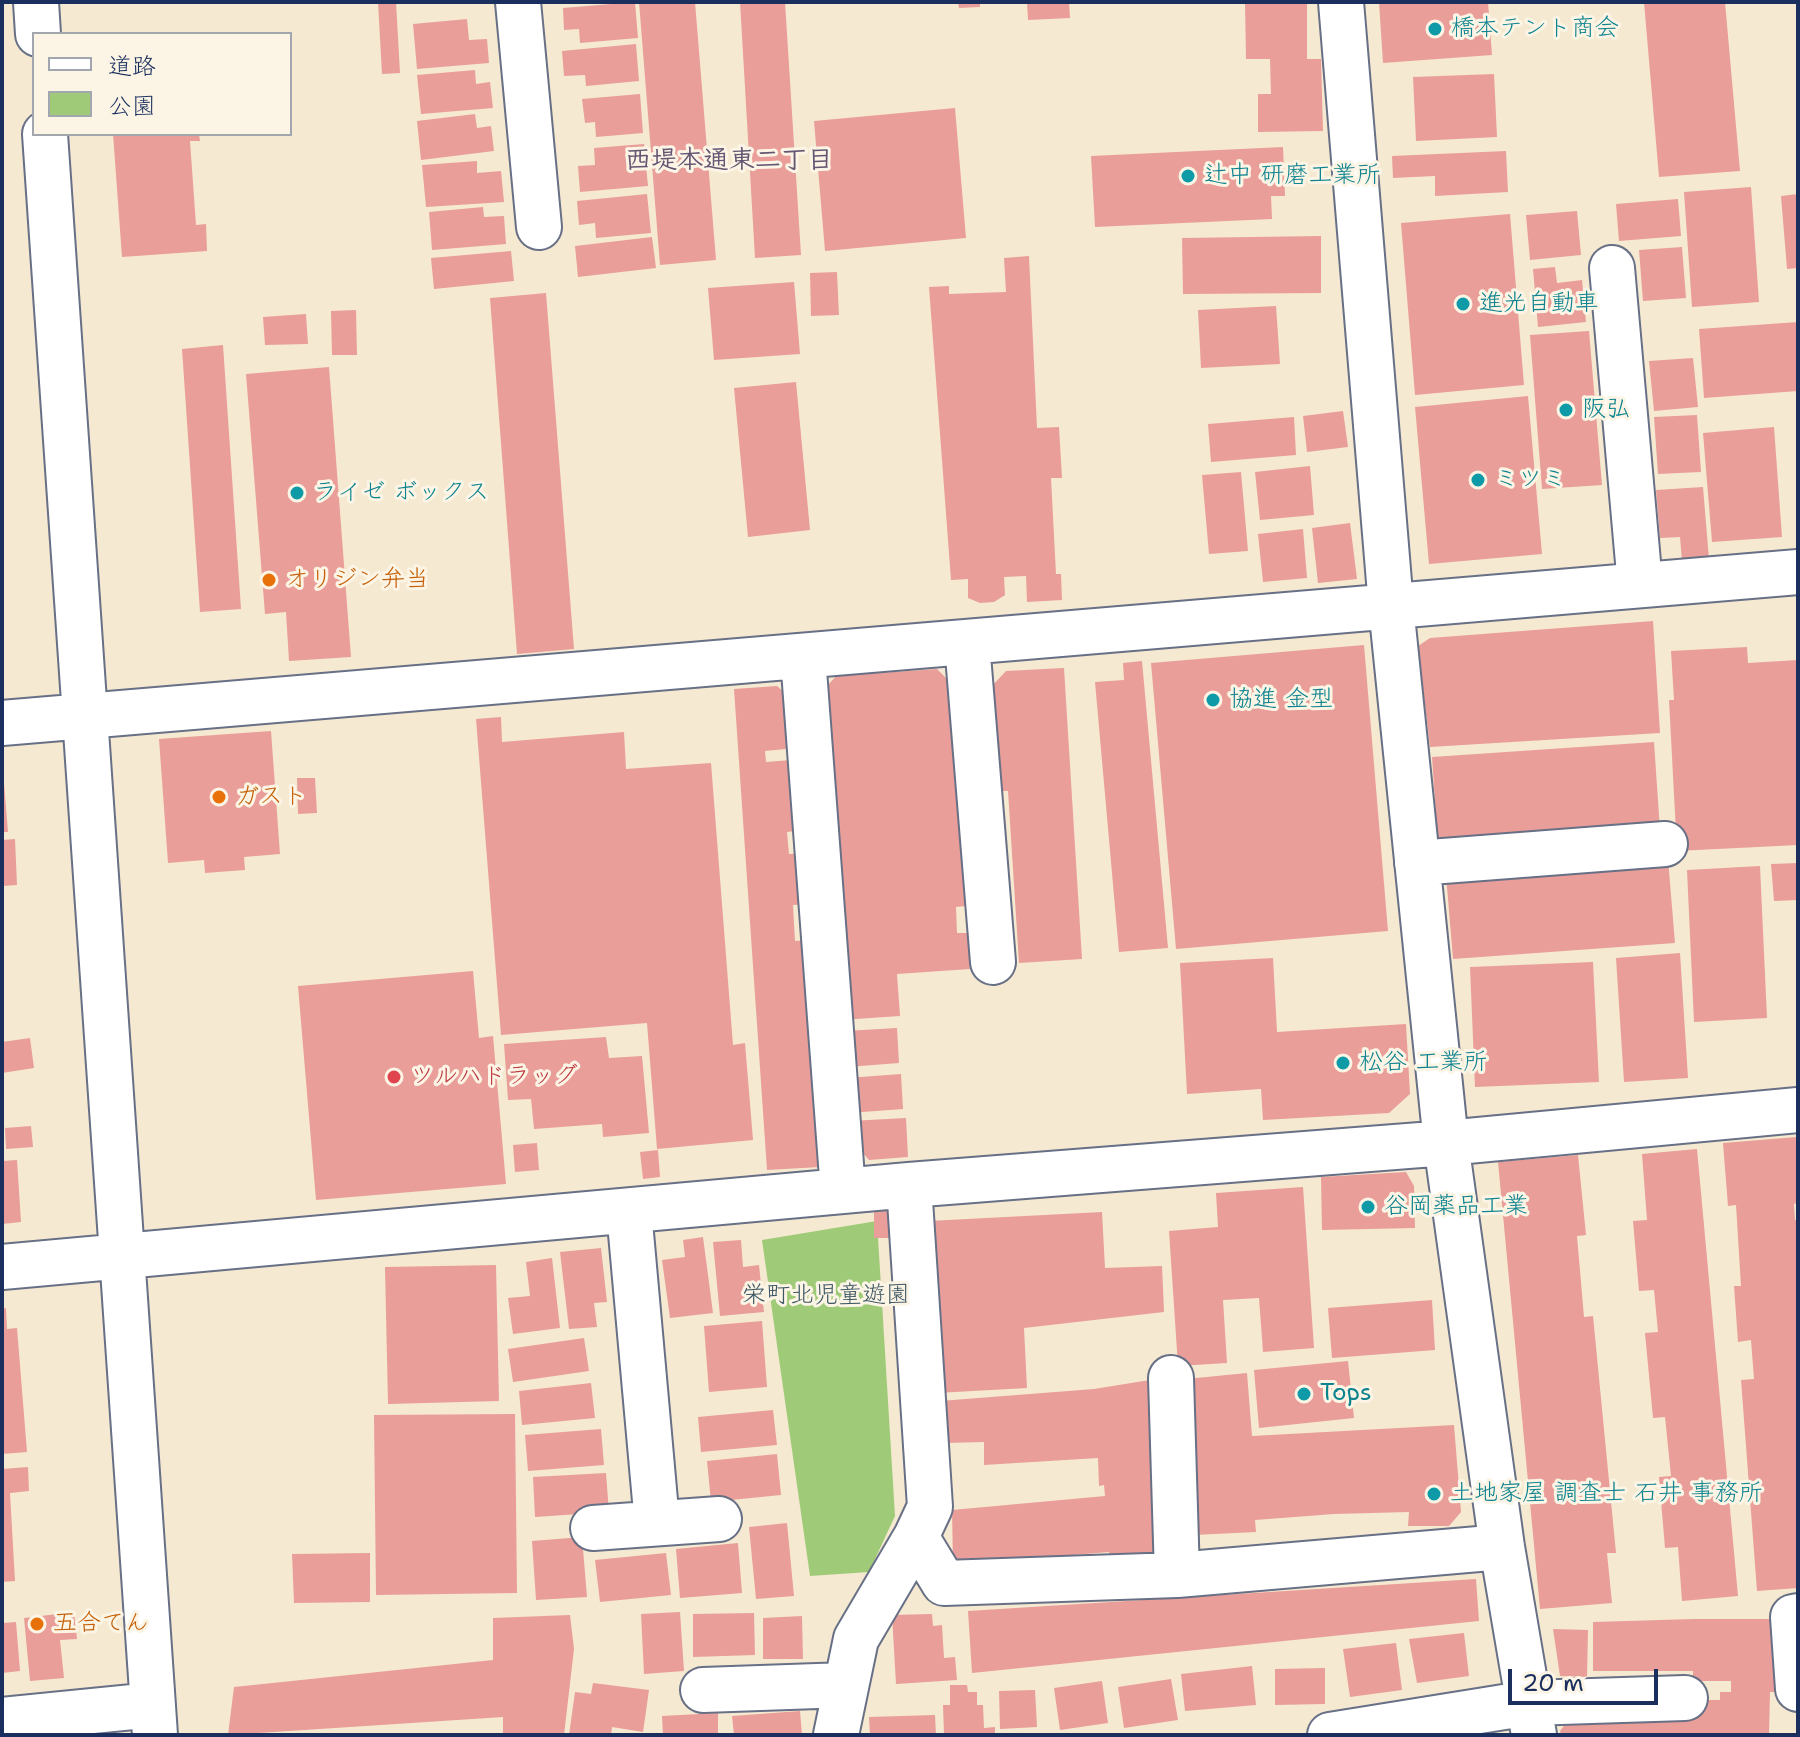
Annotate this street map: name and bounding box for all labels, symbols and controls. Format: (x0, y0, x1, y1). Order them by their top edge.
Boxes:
place label: 橋本テント商会 (1451, 15, 1619, 43)
marker: 橋本テント商会 (1426, 20, 1444, 38)
legend (32, 32, 292, 136)
text: 道路 (108, 50, 156, 82)
text: 公園 (108, 90, 156, 122)
district label: 西堤本通東二丁目 (625, 145, 833, 177)
place label: 辻中 研磨工業所 (1204, 162, 1380, 190)
marker: 辻中 研磨工業所 (1179, 167, 1197, 185)
place label: 進光自動車 (1479, 290, 1599, 318)
marker: 進光自動車 (1454, 295, 1472, 313)
place label: 阪弘 (1582, 396, 1630, 424)
marker: 阪弘 (1557, 401, 1575, 419)
place label: ミツミ (1494, 466, 1566, 494)
marker: ミツミ (1469, 471, 1487, 489)
place label: ライゼ ボックス (313, 479, 489, 507)
marker: ライゼ ボックス (288, 484, 306, 502)
place label: オリジン弁当 (285, 566, 429, 594)
marker: オリジン弁当 (260, 571, 278, 589)
place label: 協進 金型 (1229, 686, 1333, 714)
marker: 協進 金型 (1204, 691, 1222, 709)
place label: ガスト (235, 783, 307, 811)
marker: ガスト (210, 788, 228, 806)
place label: 松谷 工業所 (1359, 1049, 1487, 1077)
marker: 松谷 工業所 (1334, 1054, 1352, 1072)
place label: ツルハドラッグ (410, 1063, 578, 1091)
marker: ツルハドラッグ (385, 1068, 403, 1086)
place label: 谷岡薬品工業 (1384, 1193, 1528, 1221)
marker: 谷岡薬品工業 (1359, 1198, 1377, 1216)
park label: 栄町北児童遊園 (742, 1282, 910, 1310)
place label: Tops (1320, 1380, 1372, 1408)
marker: Tops (1295, 1385, 1313, 1403)
place label: 土地家屋 調査士 石井 事務所 (1450, 1480, 1763, 1508)
marker: 土地家屋 調査士 石井 事務所 (1425, 1485, 1443, 1503)
place label: 五合てん (53, 1610, 149, 1638)
marker: 五合てん (28, 1615, 46, 1633)
scale bar (1512, 1653, 1662, 1703)
text: 20 m (1522, 1667, 1584, 1699)

